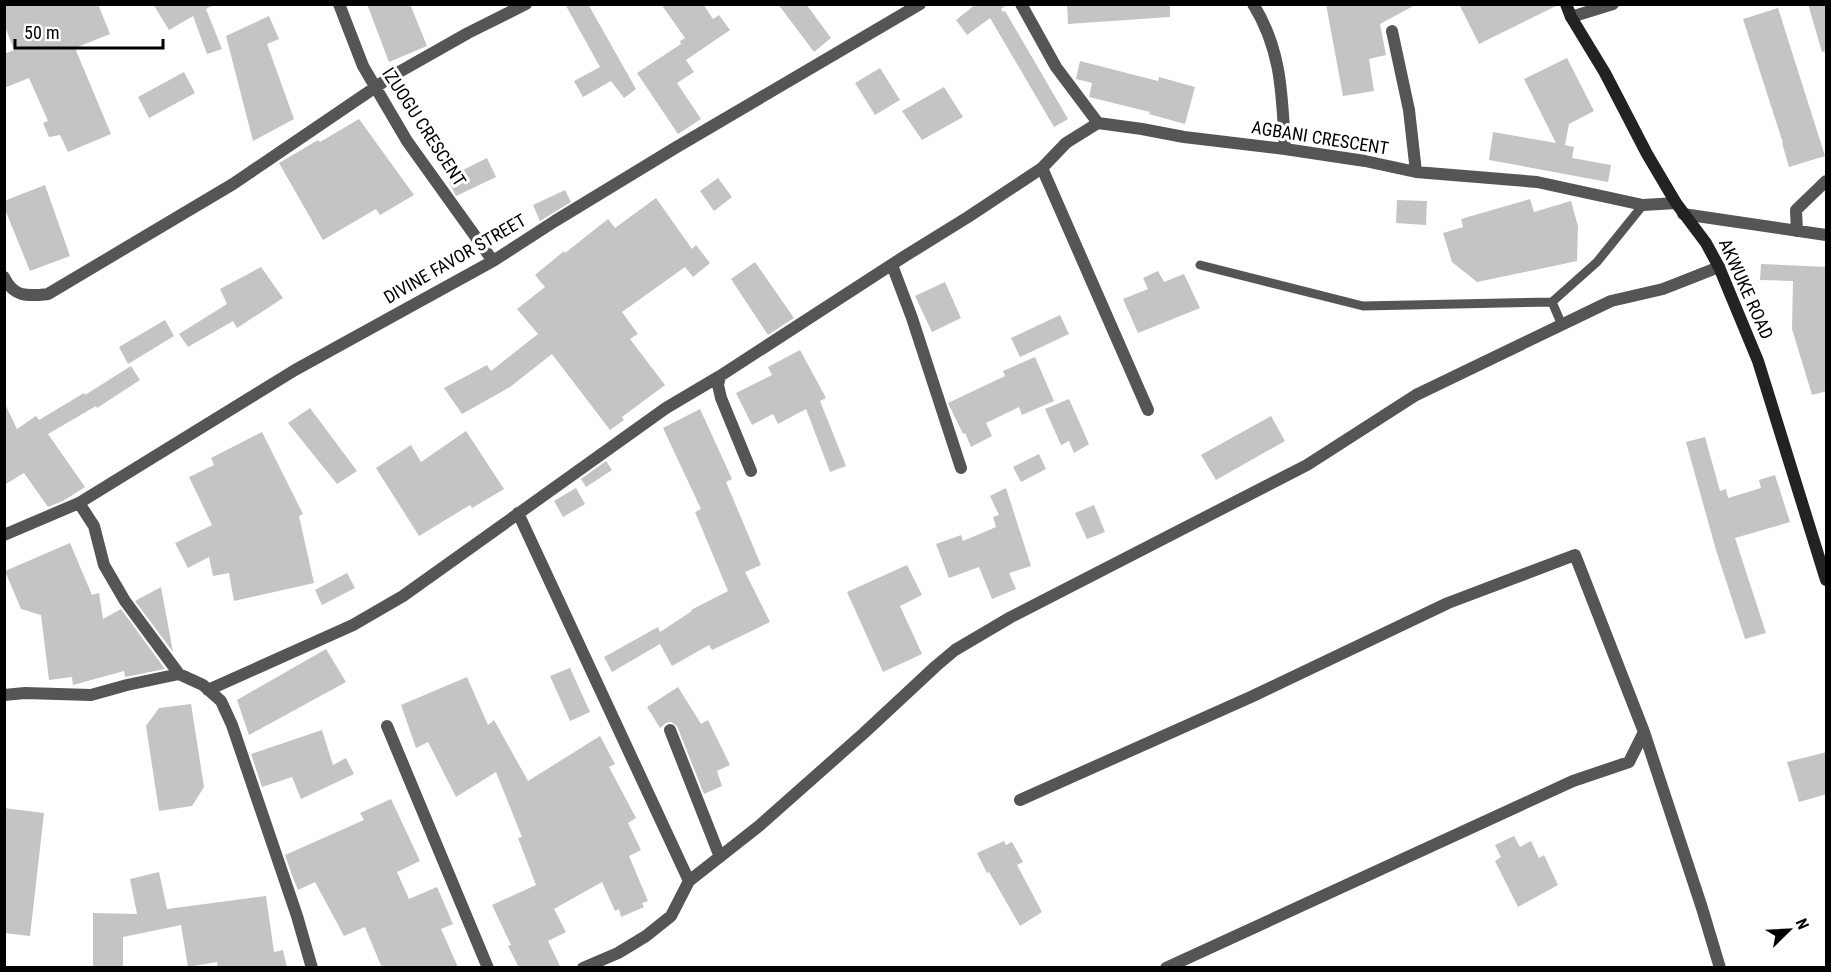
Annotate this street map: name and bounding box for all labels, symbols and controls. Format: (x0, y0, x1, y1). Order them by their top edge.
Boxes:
scale bar (15, 12, 164, 50)
text: 50 m (24, 22, 59, 43)
street label: IZUOGU CRESCENT (378, 63, 471, 190)
street label: AGBANI CRESCENT (1250, 116, 1390, 159)
street label: DIVINE FAVOR STREET (380, 209, 530, 308)
street label: AKWUKE ROAD (1715, 235, 1778, 342)
north arrow (1759, 900, 1819, 960)
text: N (1792, 916, 1813, 932)

